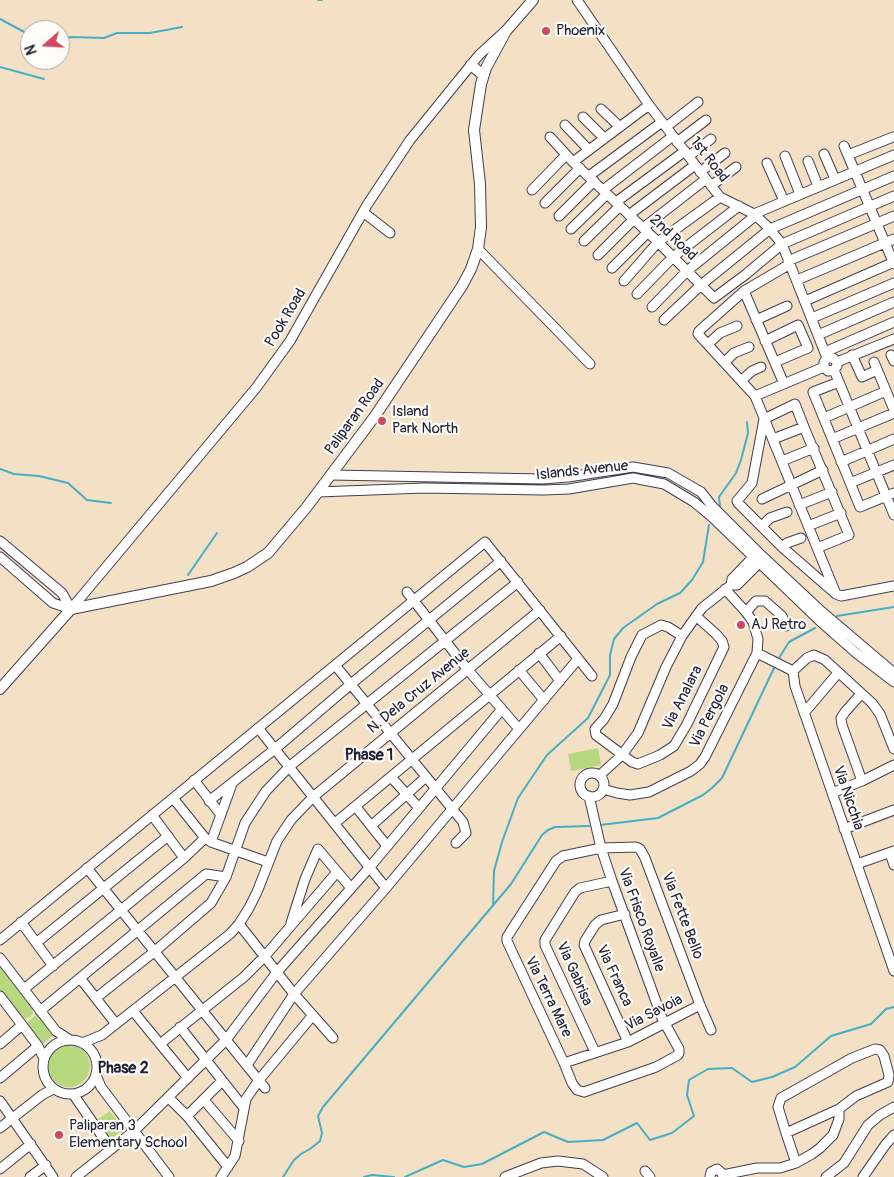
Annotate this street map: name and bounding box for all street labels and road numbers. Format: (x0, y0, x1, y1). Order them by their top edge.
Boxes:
street label: 1st Road (686, 134, 732, 186)
street label: 2nd Road (646, 211, 700, 265)
street label: Pook Road (262, 286, 310, 350)
street label: Paliparan Road (321, 375, 389, 459)
street label: Islands Avenue (535, 457, 629, 485)
street label: N. Dela Cruz Avenue (364, 644, 474, 738)
street label: Via Analara (659, 663, 707, 733)
street label: Via Pergola (686, 681, 734, 751)
street label: Via Nicchia (829, 764, 867, 832)
street label: Via Frisco Royalle (614, 866, 668, 974)
street label: Via Fette Bello (657, 870, 707, 962)
street label: Via Gabrisa (552, 939, 596, 1009)
street label: Via Franca (592, 942, 636, 1010)
street label: Via Terra Mare (521, 954, 575, 1040)
street label: Via Savoia (622, 991, 686, 1035)

